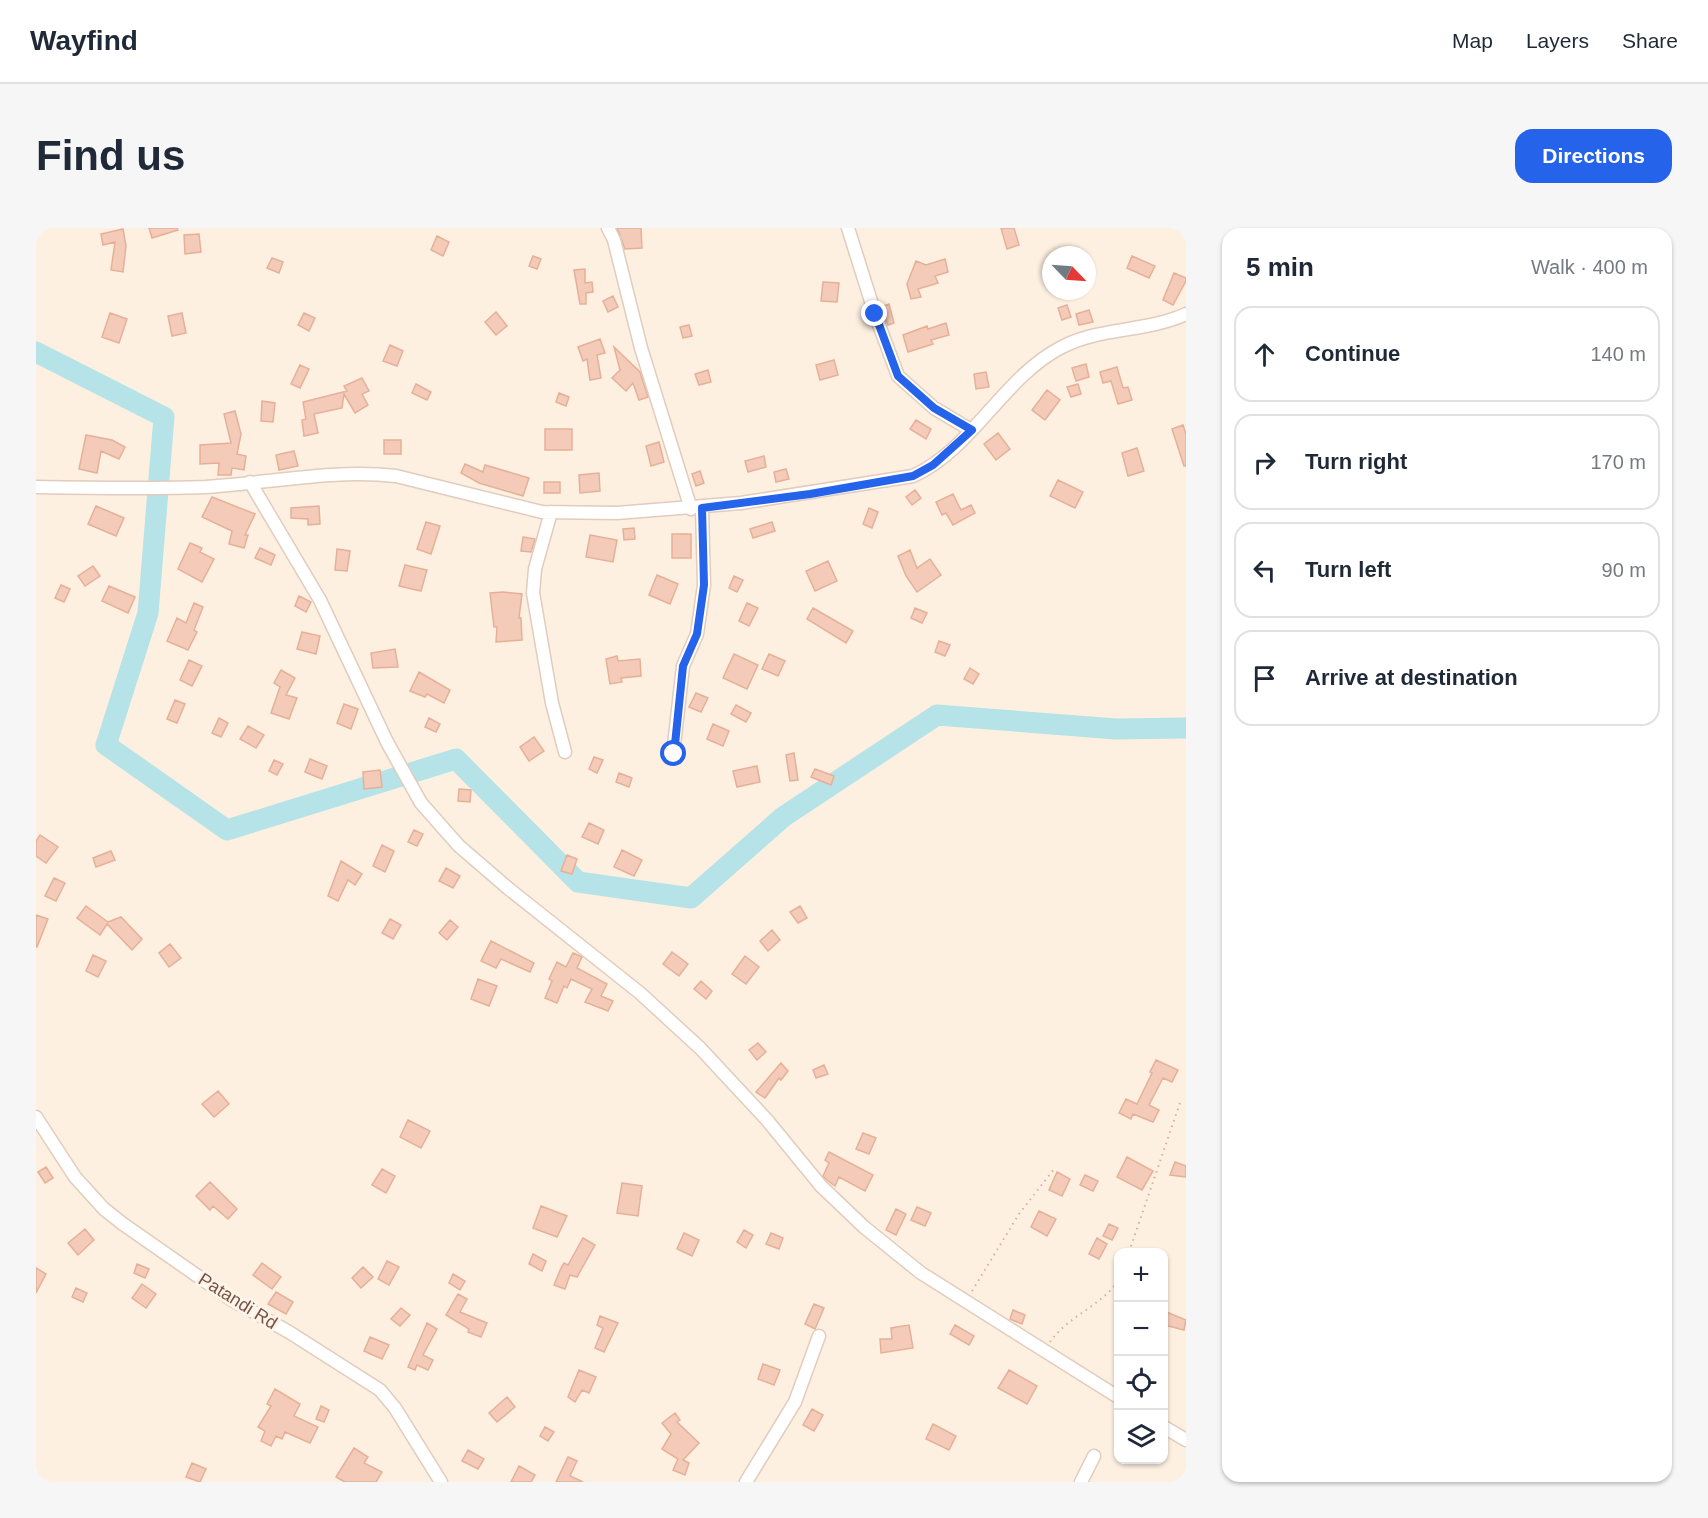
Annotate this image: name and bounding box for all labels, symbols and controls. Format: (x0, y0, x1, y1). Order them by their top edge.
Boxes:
text: Wayfind (30, 25, 138, 56)
text: Map (1452, 29, 1493, 52)
text: Layers (1526, 29, 1589, 52)
text: Share (1622, 29, 1678, 52)
button: Directions (1515, 129, 1672, 183)
text: Find us (36, 132, 185, 179)
north arrow (1042, 246, 1096, 300)
text: 5 min (1246, 252, 1314, 282)
text: Walk · 400 m (1531, 256, 1648, 278)
route end (861, 300, 887, 326)
icon: ahead (1248, 338, 1281, 371)
text: Continue (1305, 341, 1400, 366)
text: 140 m (1590, 343, 1646, 365)
icon: right (1248, 446, 1281, 479)
text: Turn right (1305, 449, 1407, 474)
text: 170 m (1590, 451, 1646, 473)
icon: left (1248, 554, 1281, 587)
text: Turn left (1305, 557, 1391, 582)
text: 90 m (1602, 559, 1646, 581)
icon: arrive (1248, 662, 1281, 695)
text: Arrive at destination (1305, 665, 1518, 690)
route start (660, 740, 686, 766)
map controls (1114, 1248, 1168, 1464)
button: + (1114, 1248, 1168, 1302)
street label: Patandi Rd (195, 1269, 281, 1333)
button: − (1114, 1302, 1168, 1356)
button: locate (1114, 1356, 1168, 1410)
button: layers (1114, 1410, 1168, 1464)

